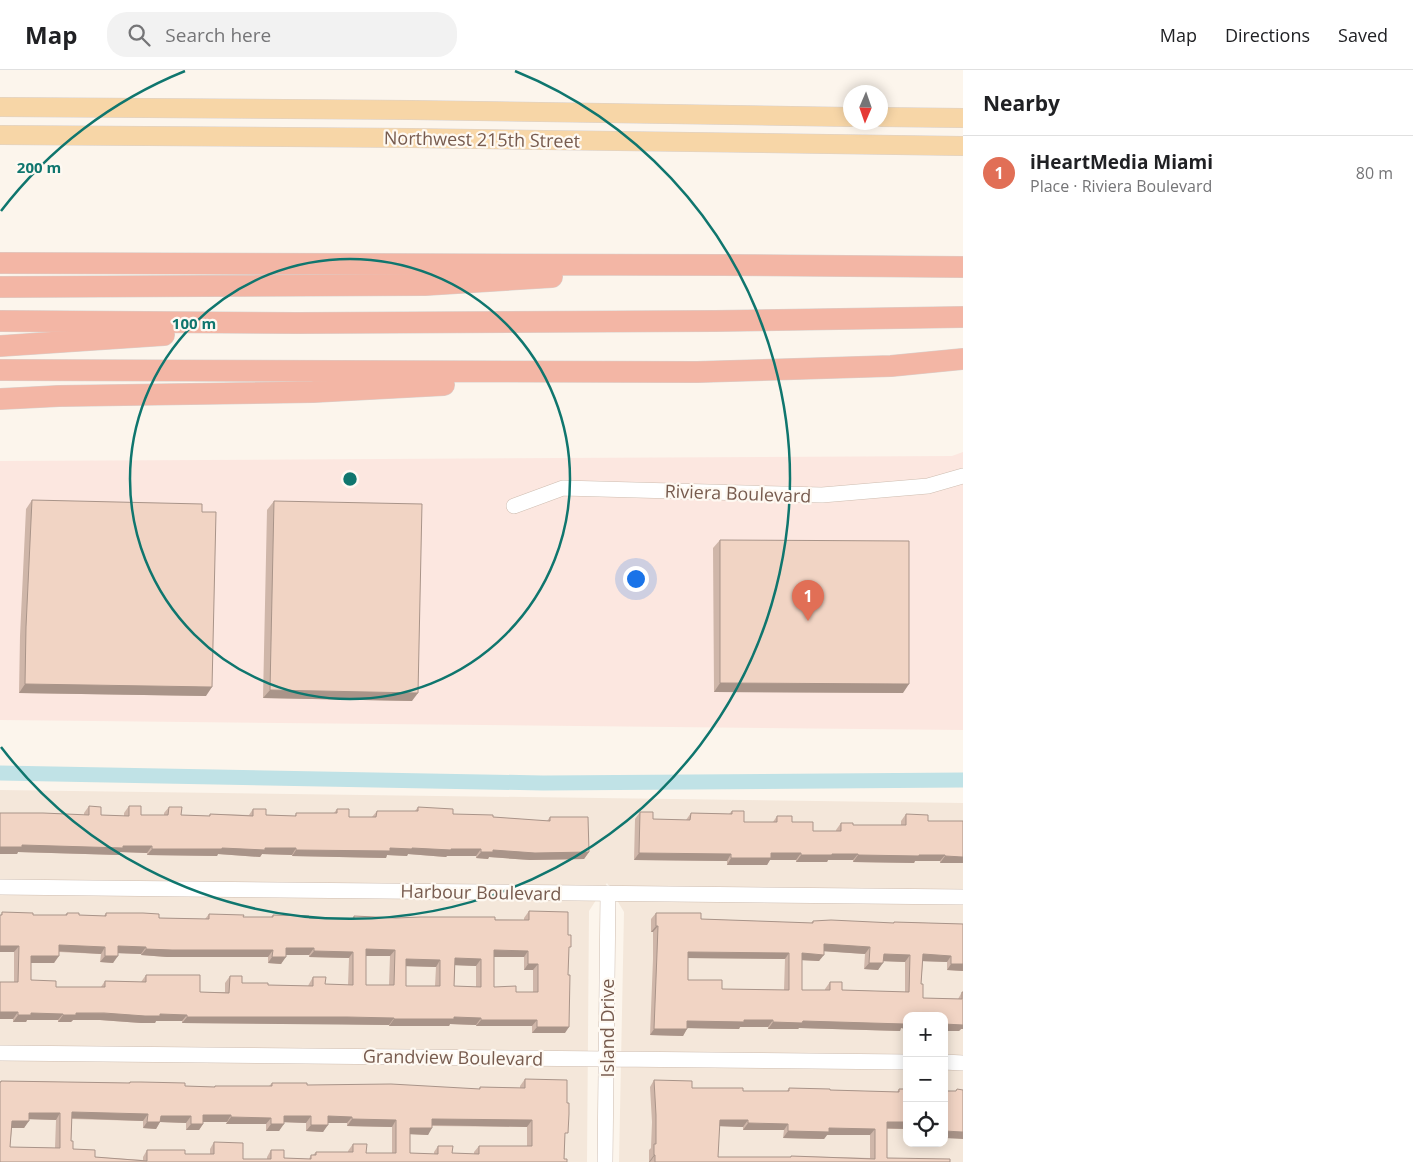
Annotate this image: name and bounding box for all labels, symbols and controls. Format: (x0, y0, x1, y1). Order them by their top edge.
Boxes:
search box (107, 12, 457, 57)
text: Map (25, 18, 77, 51)
icon: search (125, 21, 153, 49)
text: Search here (165, 22, 271, 48)
text: Map (1160, 23, 1197, 47)
text: Directions (1225, 23, 1310, 47)
text: Saved (1338, 23, 1388, 47)
north arrow (843, 85, 888, 130)
text: Nearby (983, 89, 1060, 117)
street label: Northwest 215th Street (384, 125, 580, 153)
text: iHeartMedia Miami (1030, 149, 1213, 175)
text: 200 m (17, 157, 61, 177)
text: 1 (994, 162, 1004, 184)
text: 80 m (1356, 162, 1393, 184)
text: Place · Riviera Boulevard (1030, 175, 1212, 197)
text: 100 m (172, 313, 216, 333)
centre of rings (341, 470, 359, 488)
street label: Riviera Boulevard (664, 478, 812, 508)
your location (623, 566, 649, 592)
pin: 1 (792, 580, 824, 621)
street label: Harbour Boulevard (400, 879, 562, 905)
street label: Island Drive (595, 979, 619, 1077)
map controls (903, 1012, 948, 1147)
button: + (903, 1012, 948, 1057)
street label: Grandview Boulevard (363, 1043, 543, 1071)
button: − (903, 1057, 948, 1102)
button: locate (903, 1102, 948, 1147)

